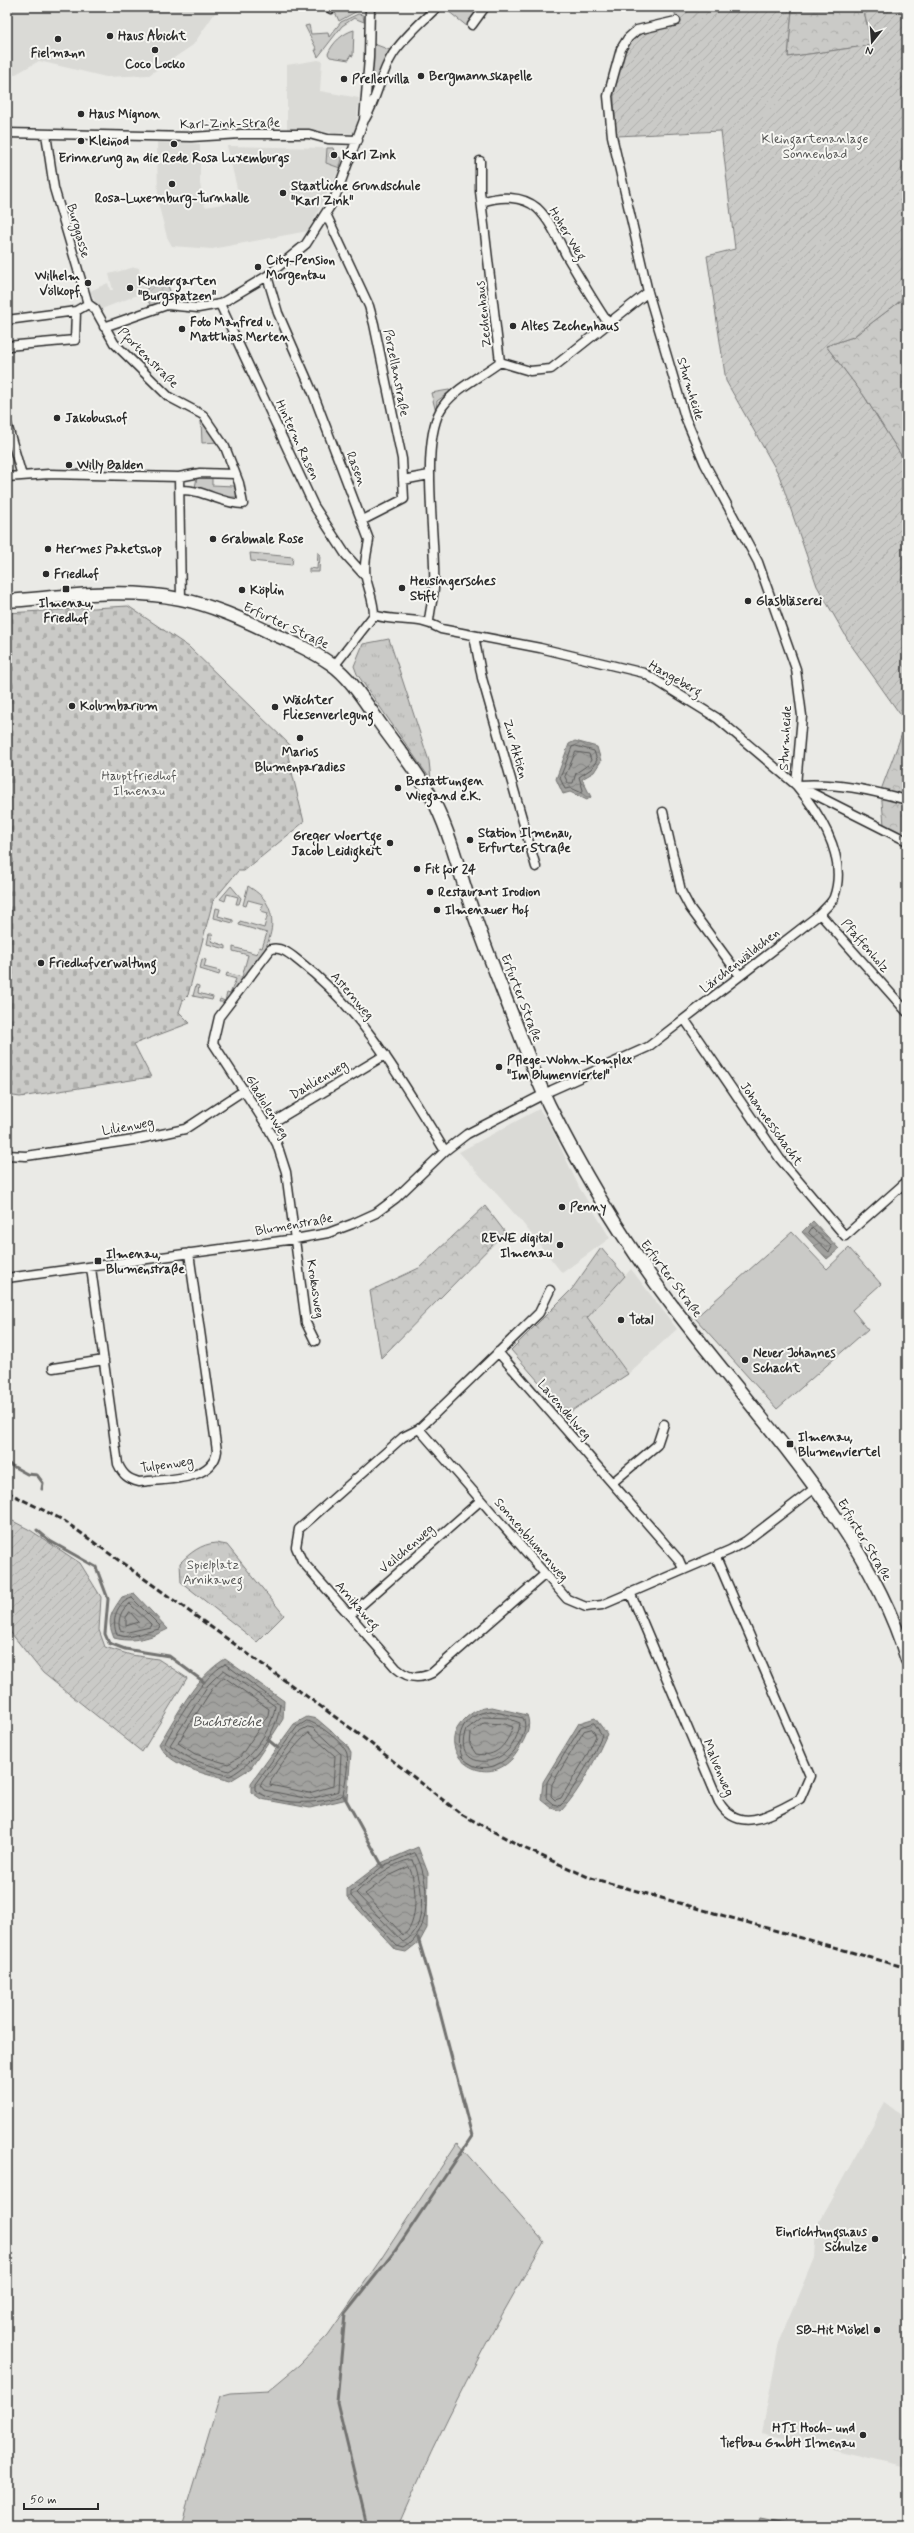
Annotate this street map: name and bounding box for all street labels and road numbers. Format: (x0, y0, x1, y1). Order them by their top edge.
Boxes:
street label: Karl-Zink-Straße (180, 115, 280, 133)
street label: Burggasse (61, 202, 94, 260)
street label: Hoher Weg (543, 204, 590, 265)
street label: Zechenhaus (472, 280, 496, 348)
street label: Pfortenstraße (113, 324, 182, 393)
street label: Porzellanstraße (379, 328, 413, 418)
street label: Sturmheide (672, 355, 708, 423)
street label: Hinterm Rasen (271, 397, 323, 483)
street label: Rasen (342, 449, 370, 489)
street label: Erfurter Straße (240, 599, 332, 653)
street label: Hangeberg (644, 657, 705, 703)
street label: Sturmheide (776, 705, 796, 771)
street label: Zur Aktien (498, 717, 532, 781)
street label: Pfaffenholz (837, 916, 893, 976)
street label: Lärchenwäldchen (697, 925, 783, 997)
street label: Erfurter Straße (496, 952, 546, 1044)
street label: Asternweg (327, 969, 377, 1023)
street label: Dahlienweg (287, 1056, 352, 1105)
street label: Gladiolenweg (241, 1072, 293, 1142)
street label: Johannesschacht (736, 1079, 806, 1169)
street label: Lilienweg (101, 1114, 156, 1141)
street label: Blumenstraße (254, 1210, 334, 1240)
street label: Erfurter Straße (636, 1237, 706, 1321)
street label: Krokusweg (302, 1258, 328, 1320)
street label: Lavendelweg (533, 1376, 595, 1444)
street label: Tulpenweg (139, 1453, 195, 1478)
street label: Sonnenblumenweg (490, 1495, 572, 1585)
street label: Erfurter Straße (833, 1496, 895, 1584)
street label: Veilchenweg (376, 1520, 439, 1578)
street label: Arnikaweg (329, 1578, 383, 1635)
street label: Malvenweg (697, 1737, 738, 1800)

